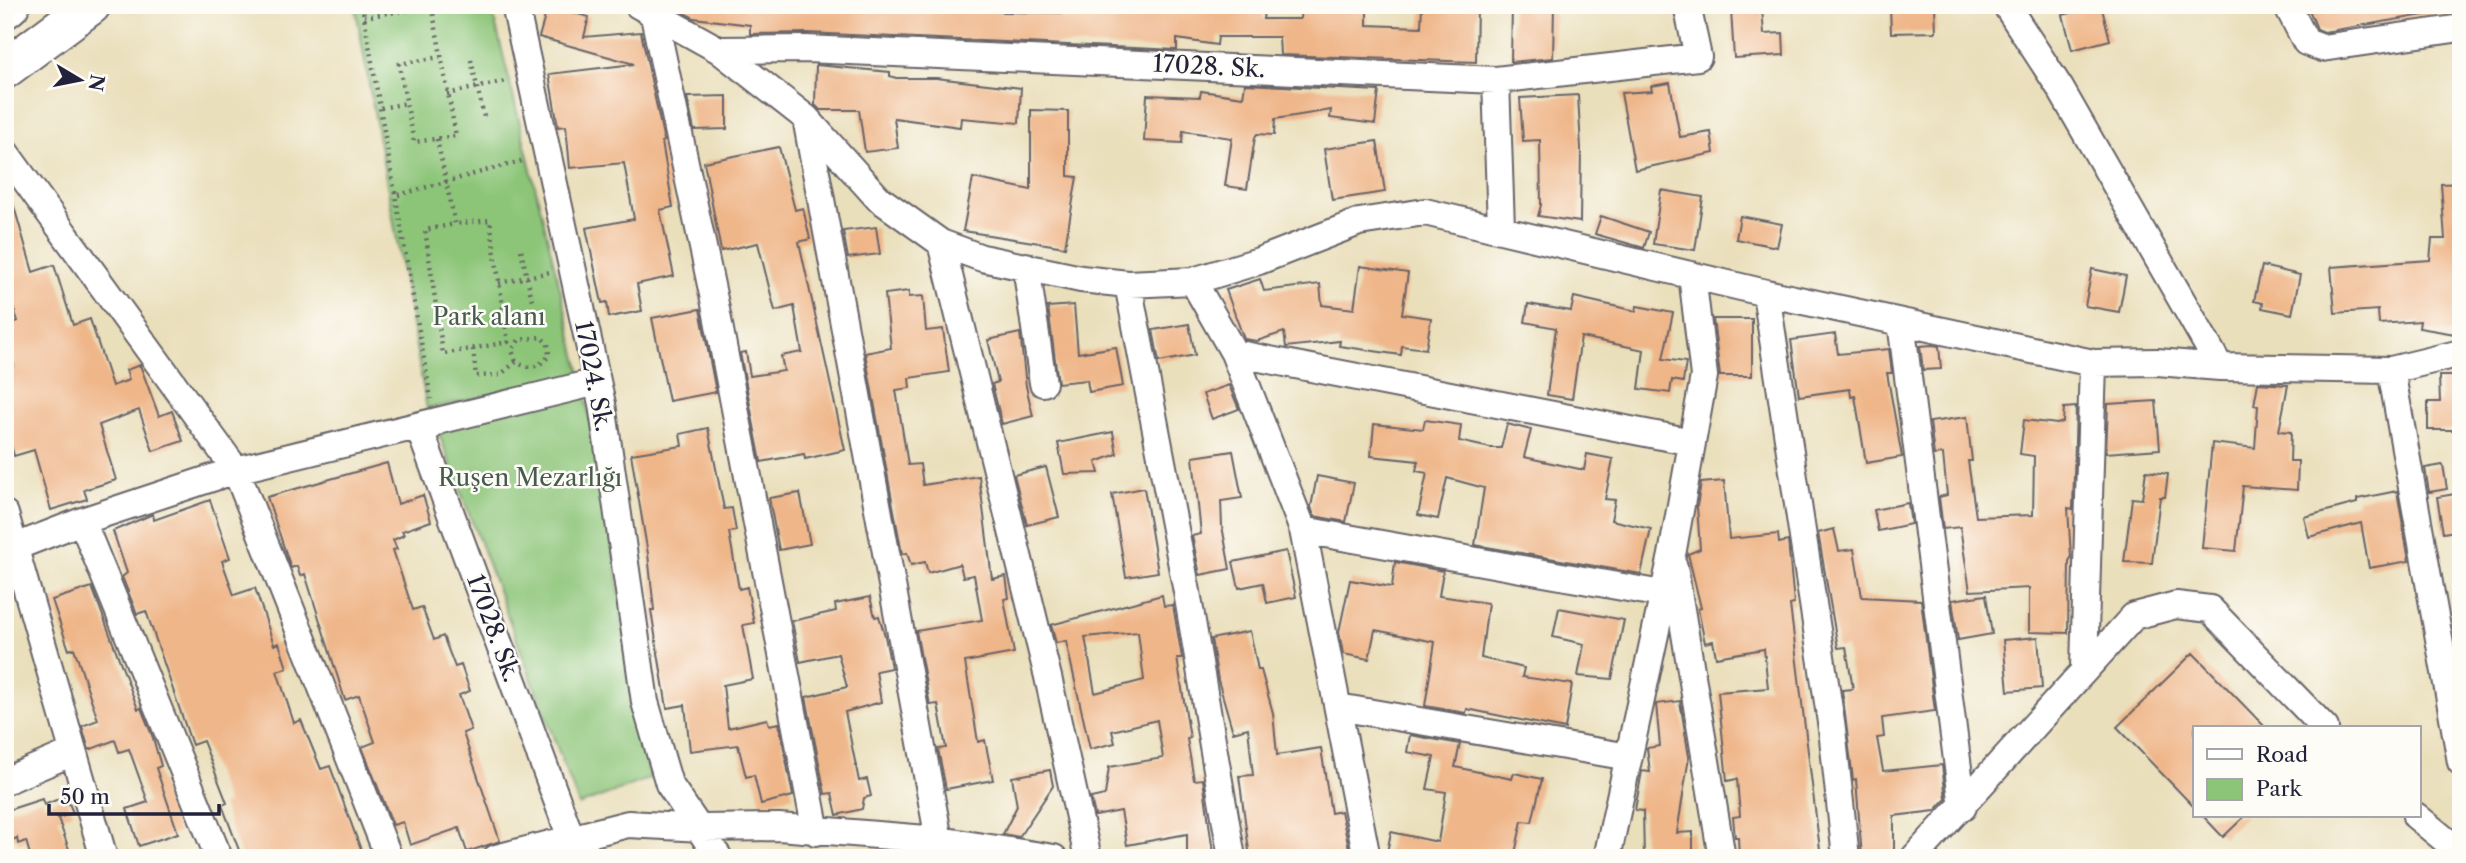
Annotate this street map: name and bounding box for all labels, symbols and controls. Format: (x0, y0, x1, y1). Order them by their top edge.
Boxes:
north arrow (46, 46, 116, 116)
street label: 17028. Sk. (1152, 49, 1266, 83)
text: N (83, 73, 109, 93)
park label: Park alanı (433, 302, 545, 331)
street label: 17024. Sk. (569, 318, 619, 434)
park label: Ruşen Mezarlığı (438, 463, 622, 492)
street label: 17028. Sk. (461, 570, 527, 686)
legend (2193, 726, 2420, 818)
text: Road (2256, 742, 2308, 767)
scale bar (49, 772, 219, 816)
text: Park (2256, 776, 2302, 801)
text: 50 m (60, 784, 110, 809)

